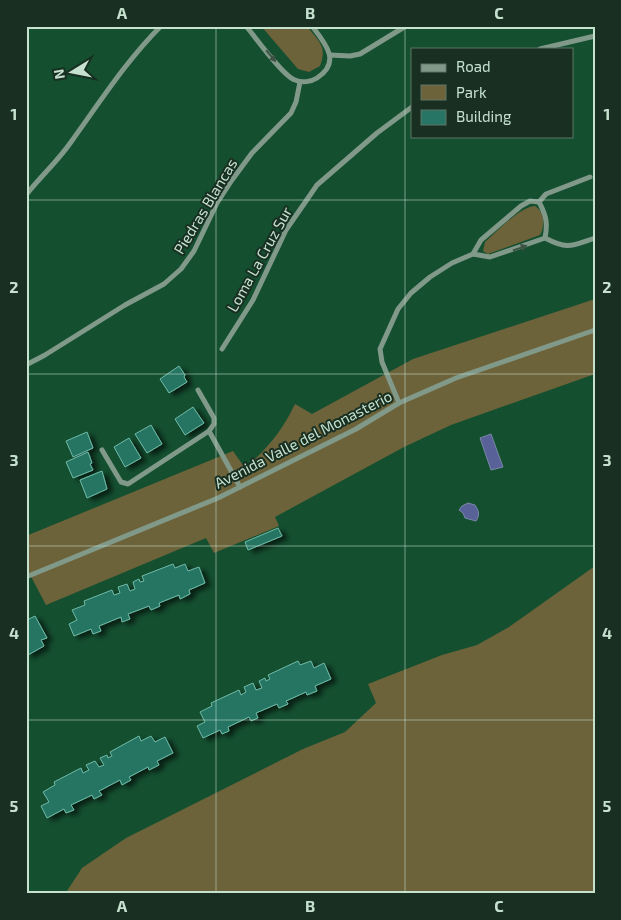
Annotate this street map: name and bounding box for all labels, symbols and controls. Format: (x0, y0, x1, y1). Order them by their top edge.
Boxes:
text: A (117, 3, 128, 22)
text: B (305, 3, 315, 22)
text: C (494, 3, 504, 22)
north arrow (48, 48, 98, 98)
legend (411, 48, 574, 138)
one-way arrow (266, 50, 277, 63)
text: Road (456, 57, 491, 75)
text: N (49, 68, 68, 81)
text: Park (456, 83, 487, 101)
text: 1 (11, 104, 17, 123)
text: 1 (604, 104, 610, 123)
text: Building (456, 107, 512, 125)
street label: Piedras Blancas (169, 155, 241, 257)
street label: Loma La Cruz Sur (223, 203, 295, 315)
one-way arrow (512, 243, 527, 251)
text: 2 (9, 277, 19, 296)
text: 2 (602, 277, 612, 296)
street label: Avenida Valle del Monasterio (211, 386, 395, 492)
text: 3 (9, 450, 19, 469)
text: 3 (602, 450, 612, 469)
text: 4 (9, 623, 19, 642)
text: 4 (602, 623, 612, 642)
text: 5 (10, 796, 19, 815)
text: 5 (603, 796, 612, 815)
text: A (117, 896, 128, 915)
text: B (305, 896, 315, 915)
text: C (494, 896, 504, 915)

